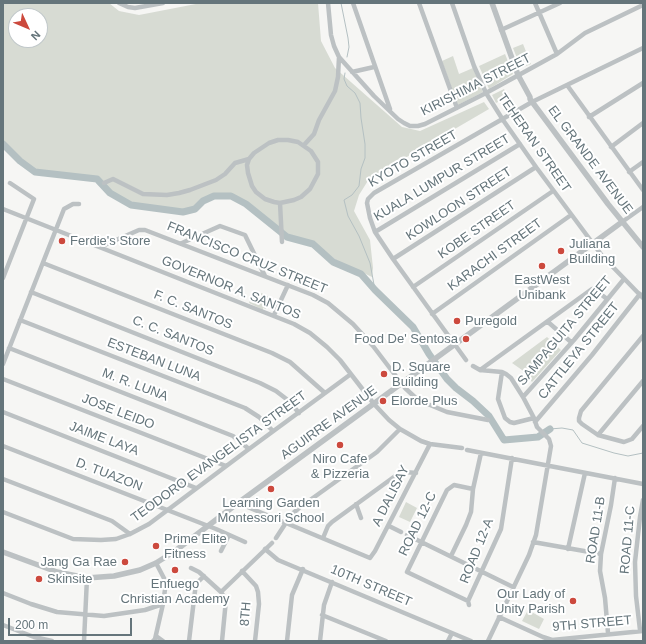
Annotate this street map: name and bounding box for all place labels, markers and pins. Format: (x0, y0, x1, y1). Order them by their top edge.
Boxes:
place label: Ferdie's Store (70, 233, 151, 249)
marker: Ferdie's Store (57, 236, 67, 246)
place label: Juliana Building (569, 236, 615, 267)
marker: Juliana Building (556, 246, 566, 256)
marker: EastWest Unibank (537, 261, 547, 271)
place label: EastWest Unibank (514, 272, 570, 303)
place label: Puregold (465, 313, 517, 329)
marker: Puregold (452, 316, 462, 326)
place label: Food De' Sentosa (354, 331, 458, 347)
marker: Food De' Sentosa (461, 334, 471, 344)
place label: D. Square Building (392, 359, 451, 390)
marker: D. Square Building (379, 369, 389, 379)
place label: Elorde Plus (391, 393, 457, 409)
marker: Elorde Plus (378, 396, 388, 406)
marker: Niro Cafe & Pizzeria (335, 440, 345, 450)
place label: Niro Cafe & Pizzeria (311, 451, 369, 482)
marker: Learning Garden Montessori School (266, 484, 276, 494)
place label: Learning Garden Montessori School (218, 495, 324, 526)
place label: Prime Elite Fitness (164, 531, 227, 562)
marker: Prime Elite Fitness (151, 541, 161, 551)
place label: Jang Ga Rae (40, 554, 117, 570)
marker: Jang Ga Rae (120, 557, 130, 567)
marker: Enfuego Christian Academy (170, 565, 180, 575)
place label: Skinsite (47, 571, 93, 587)
marker: Skinsite (34, 574, 44, 584)
place label: Enfuego Christian Academy (120, 576, 230, 607)
place label: Our Lady of Unity Parish (495, 586, 565, 617)
marker: Our Lady of Unity Parish (568, 596, 578, 606)

